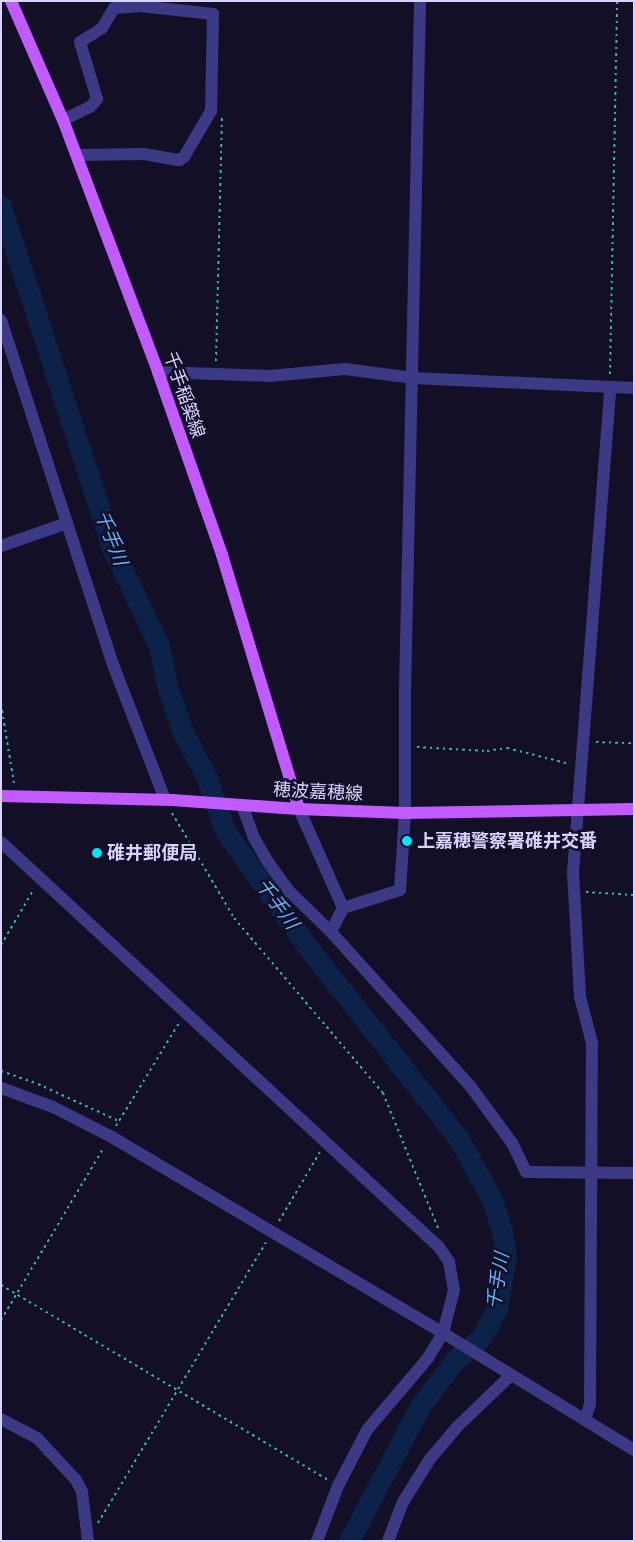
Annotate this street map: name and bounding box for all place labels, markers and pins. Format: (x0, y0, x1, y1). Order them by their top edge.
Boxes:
place label: 上嘉穂警察署碓井交番 (417, 830, 597, 852)
marker: 上嘉穂警察署碓井交番 (401, 835, 413, 847)
place label: 碓井郵便局 (107, 842, 197, 864)
marker: 碓井郵便局 (91, 847, 103, 859)

